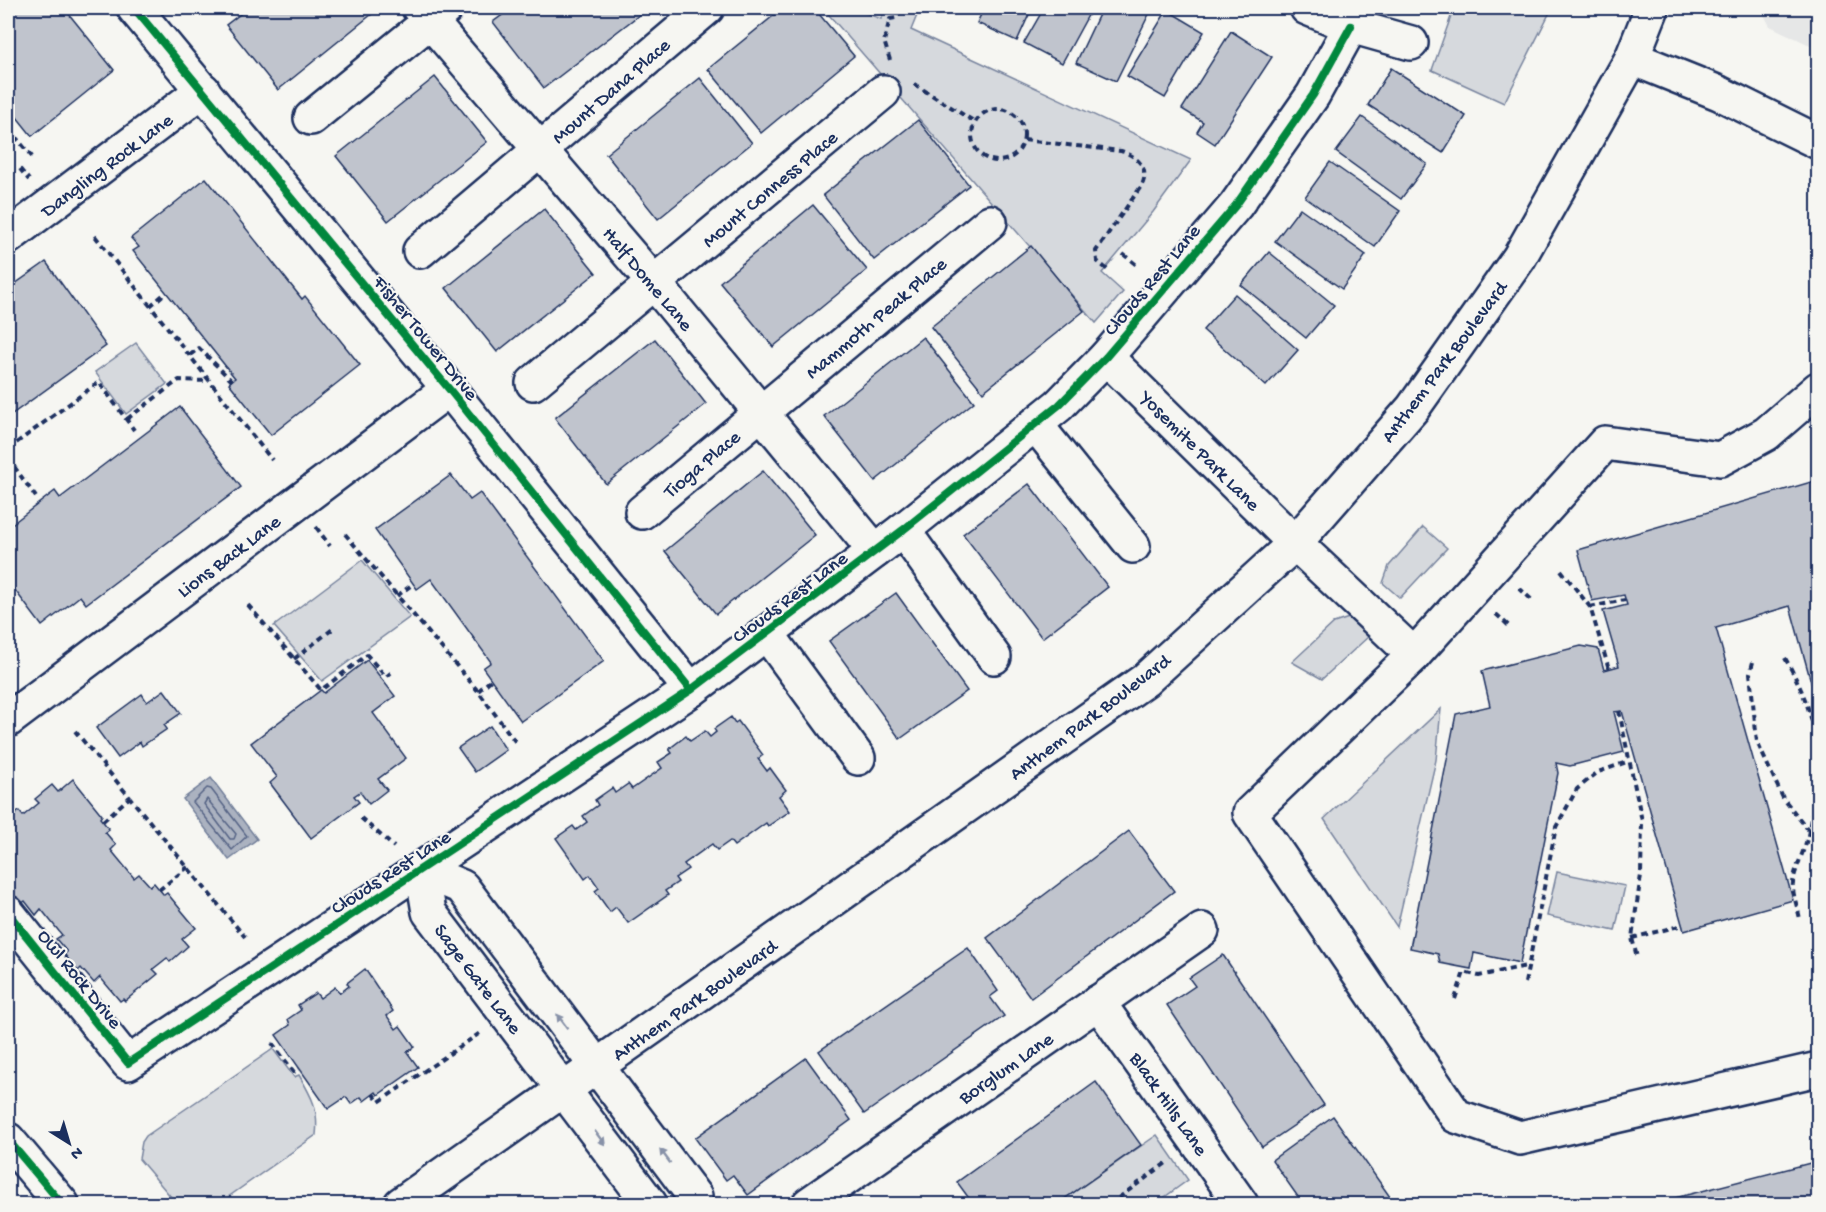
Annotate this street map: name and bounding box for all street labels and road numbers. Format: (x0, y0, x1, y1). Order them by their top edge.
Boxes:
street label: Mount Dana Place (548, 35, 677, 150)
street label: Dangling Rock Lane (36, 109, 179, 225)
street label: Mount Conness Place (699, 127, 844, 254)
street label: Clouds Rest Lane (1100, 220, 1207, 342)
street label: Half Dome Lane (596, 224, 697, 337)
street label: Mammoth Peak Place (802, 253, 953, 385)
street label: Fisher Tower Drive (366, 271, 482, 407)
street label: Anthem Park Boulevard (1378, 276, 1515, 448)
street label: Yosemite Park Lane (1132, 386, 1264, 518)
street label: Tioga Place (659, 426, 747, 505)
street label: Lions Back Lane (174, 511, 287, 604)
street label: Clouds Rest Lane (729, 548, 854, 650)
street label: Anthem Park Boulevard (1006, 649, 1178, 787)
street label: Clouds Rest Lane (328, 826, 457, 921)
street label: Sage Gate Lane (427, 920, 526, 1040)
street label: Owl Rock Drive (31, 926, 126, 1035)
street label: Anthem Park Boulevard (609, 935, 785, 1067)
street label: Borglum Lane (955, 1029, 1059, 1111)
street label: Black Hills Lane (1122, 1048, 1212, 1162)

